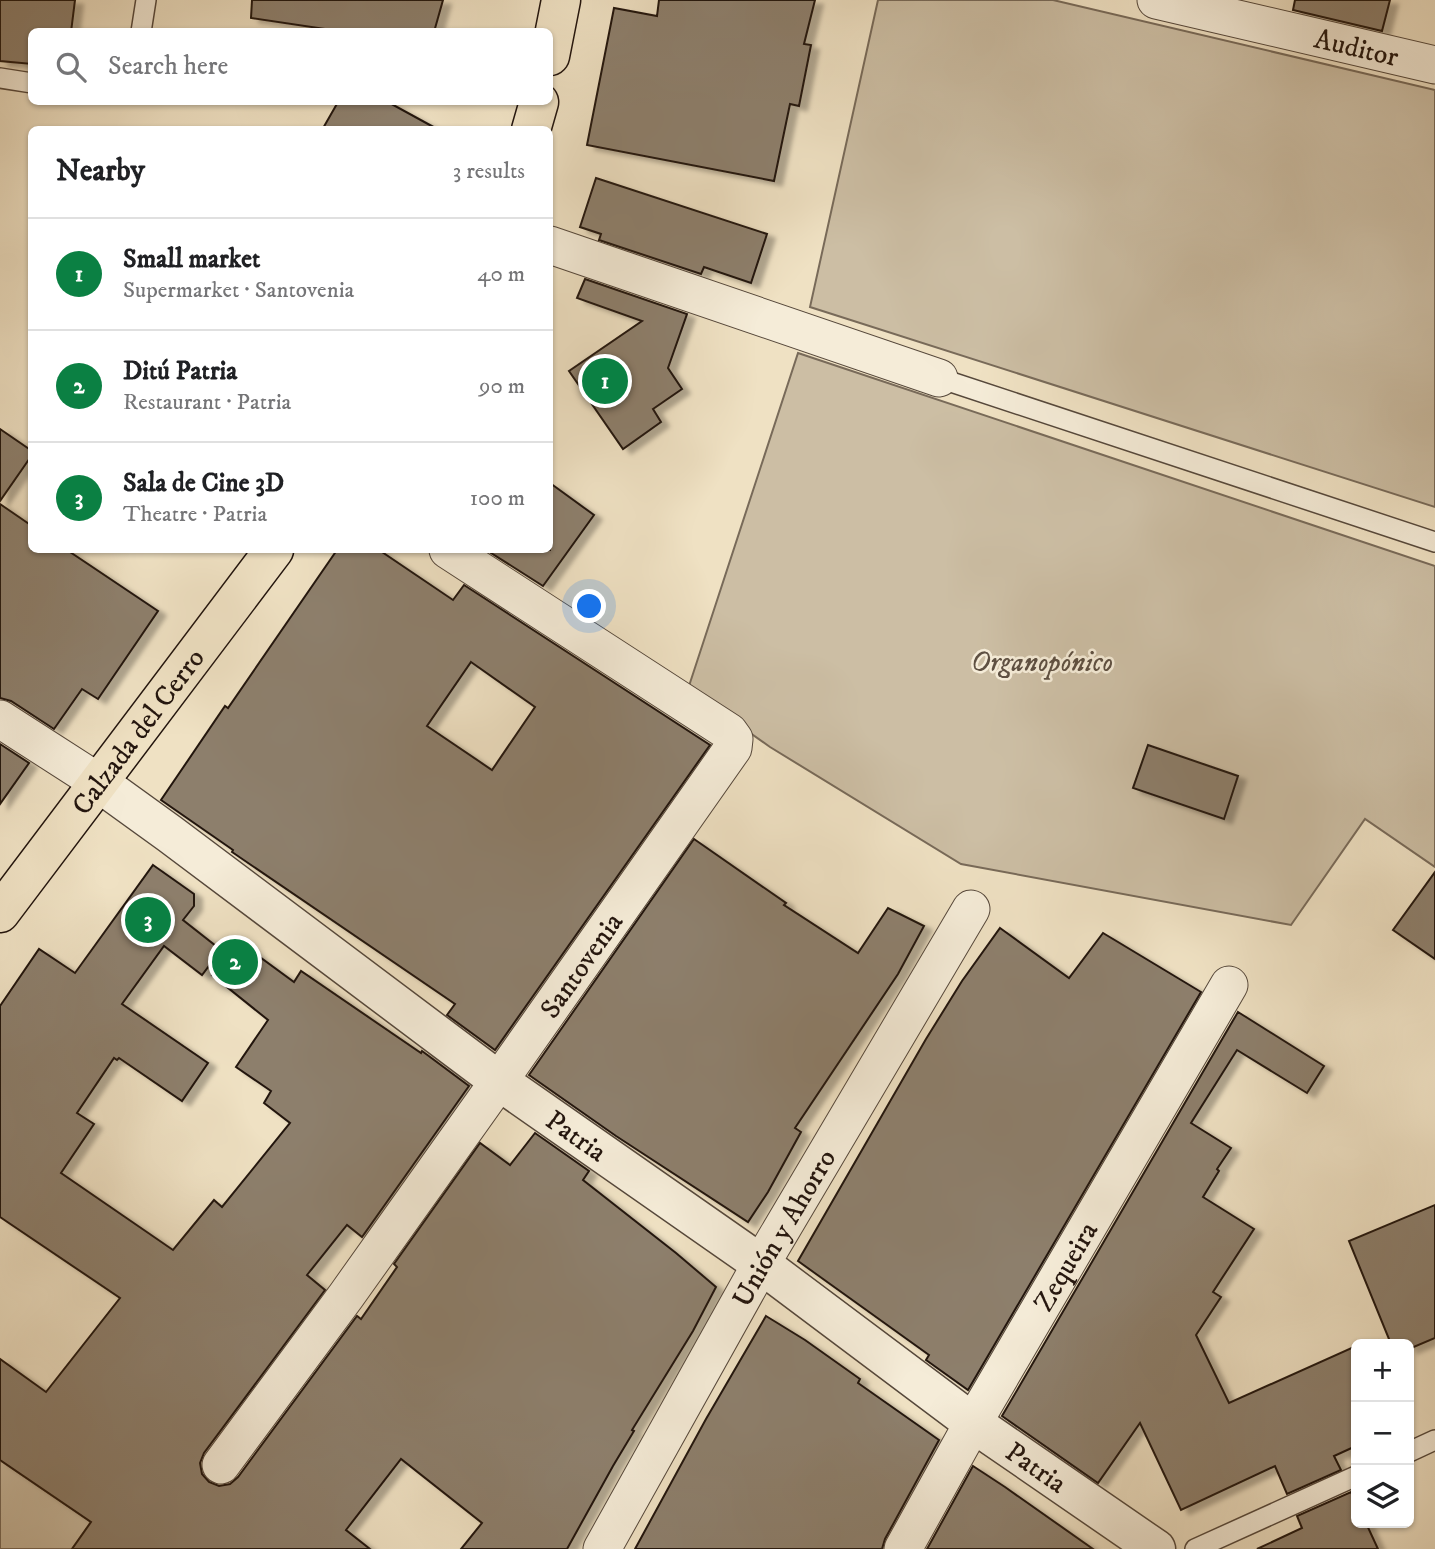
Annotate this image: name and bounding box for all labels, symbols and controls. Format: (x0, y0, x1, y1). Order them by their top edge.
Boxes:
street label: Auditor (1311, 21, 1402, 75)
search box (28, 28, 553, 105)
icon: search (52, 48, 90, 86)
text: Search here (108, 50, 228, 83)
text: Nearby (56, 153, 145, 190)
text: 3 results (453, 157, 525, 186)
text: Small market (123, 243, 260, 276)
text: 1 (75, 260, 83, 289)
text: 40 m (477, 260, 525, 289)
text: Supermarket · Santovenia (123, 276, 354, 305)
text: Ditú Patria (123, 355, 237, 388)
pin: 1 (582, 355, 628, 407)
text: 2 (73, 372, 85, 401)
text: 90 m (479, 372, 525, 401)
text: Restaurant · Patria (123, 388, 291, 417)
text: Sala de Cine 3D (123, 467, 284, 500)
text: 3 (75, 484, 83, 513)
text: 100 m (470, 484, 525, 513)
text: Theatre · Patria (123, 500, 267, 529)
your location (572, 589, 606, 623)
street label: Calzada del Cerro (64, 642, 213, 822)
park label: Organopónico (971, 645, 1113, 680)
pin: 3 (125, 894, 171, 946)
street label: Santovenia (533, 906, 631, 1025)
pin: 2 (212, 936, 258, 988)
street label: Patria (538, 1103, 613, 1170)
street label: Unión y Ahorro (725, 1143, 844, 1313)
street label: Zequeira (1026, 1215, 1106, 1318)
map controls (1351, 1339, 1414, 1528)
button: + (1351, 1339, 1414, 1402)
button: − (1351, 1402, 1414, 1465)
street label: Patria (998, 1435, 1073, 1501)
button: layers (1351, 1465, 1414, 1528)

